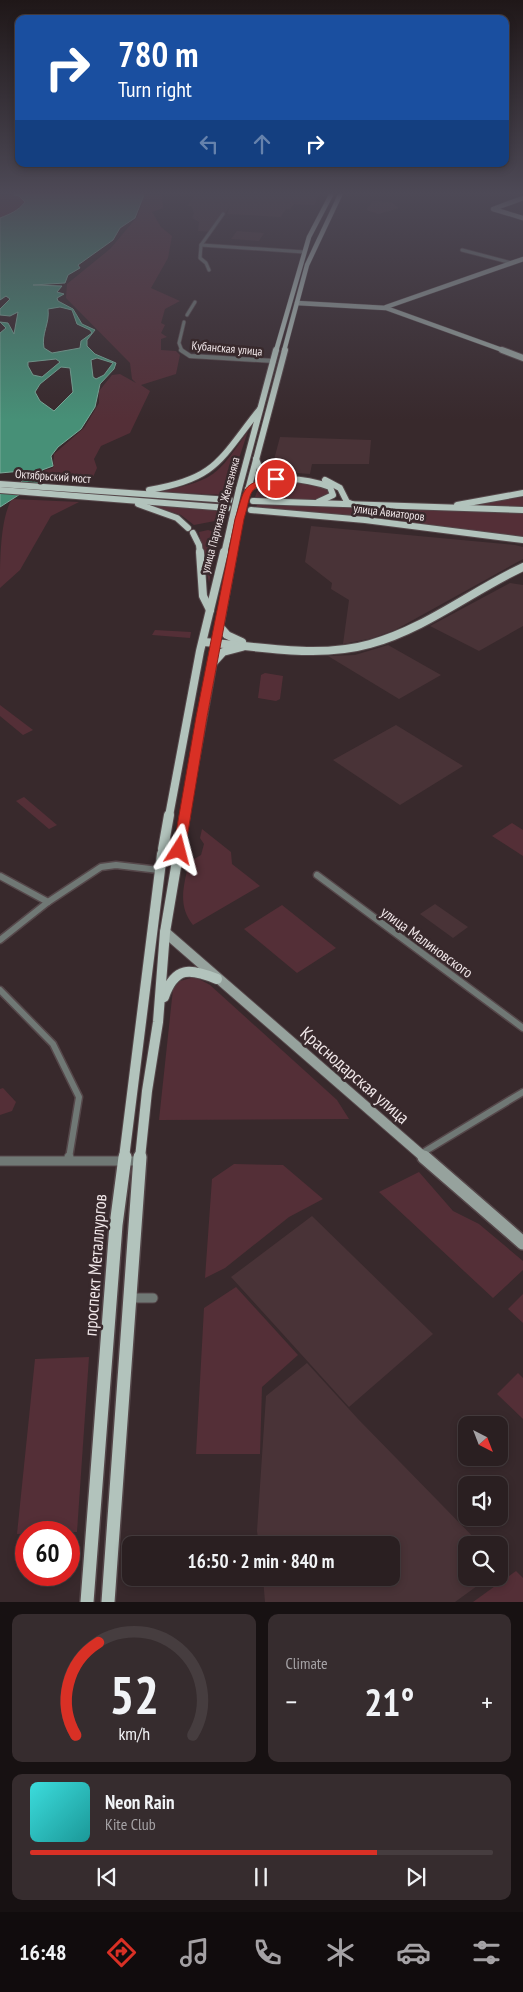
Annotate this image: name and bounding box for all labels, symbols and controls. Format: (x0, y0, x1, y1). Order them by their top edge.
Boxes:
text: 780 m (118, 31, 199, 77)
icon: right (35, 35, 100, 100)
text: Turn right (118, 75, 192, 103)
icon: left (195, 130, 223, 158)
icon: ahead (248, 130, 276, 158)
icon: right (301, 130, 329, 158)
street label: Кубанская улица (191, 337, 263, 359)
street label: улица Партизана Железняка (197, 455, 243, 575)
pin (255, 458, 297, 500)
icon: arrive (262, 465, 290, 493)
street label: Октябрьский мост (15, 466, 92, 486)
street label: улица Авиаторов (353, 500, 426, 524)
position arrow (152, 823, 204, 875)
street label: улица Малиновского (377, 902, 477, 982)
street label: Краснодарская улица (296, 1021, 414, 1129)
street label: проспект Металлургов (79, 1193, 111, 1337)
north arrow (458, 1416, 508, 1466)
map controls (458, 1416, 508, 1586)
button: sound (458, 1476, 508, 1526)
speed limit sign: 60 (15, 1521, 80, 1586)
button: search (458, 1536, 508, 1586)
text: 16:50 · 2 min · 840 m (188, 1549, 334, 1573)
text: Climate (286, 1653, 328, 1673)
text: 52 (109, 1661, 159, 1728)
text: 21° (364, 1677, 414, 1726)
text: − (286, 1683, 297, 1720)
text: + (481, 1683, 493, 1720)
text: km/h (118, 1722, 150, 1745)
text: Neon Rain (105, 1790, 174, 1814)
text: Kite Club (105, 1814, 156, 1834)
icon: previous (93, 1863, 121, 1891)
icon: pause (247, 1863, 275, 1891)
icon: next (402, 1863, 430, 1891)
icon: directions (104, 1935, 139, 1970)
icon: music (177, 1935, 212, 1970)
icon: phone (250, 1935, 285, 1970)
icon: climate (323, 1935, 358, 1970)
icon: car (396, 1935, 431, 1970)
icon: filters (469, 1935, 504, 1970)
text: 16:48 (19, 1938, 67, 1966)

